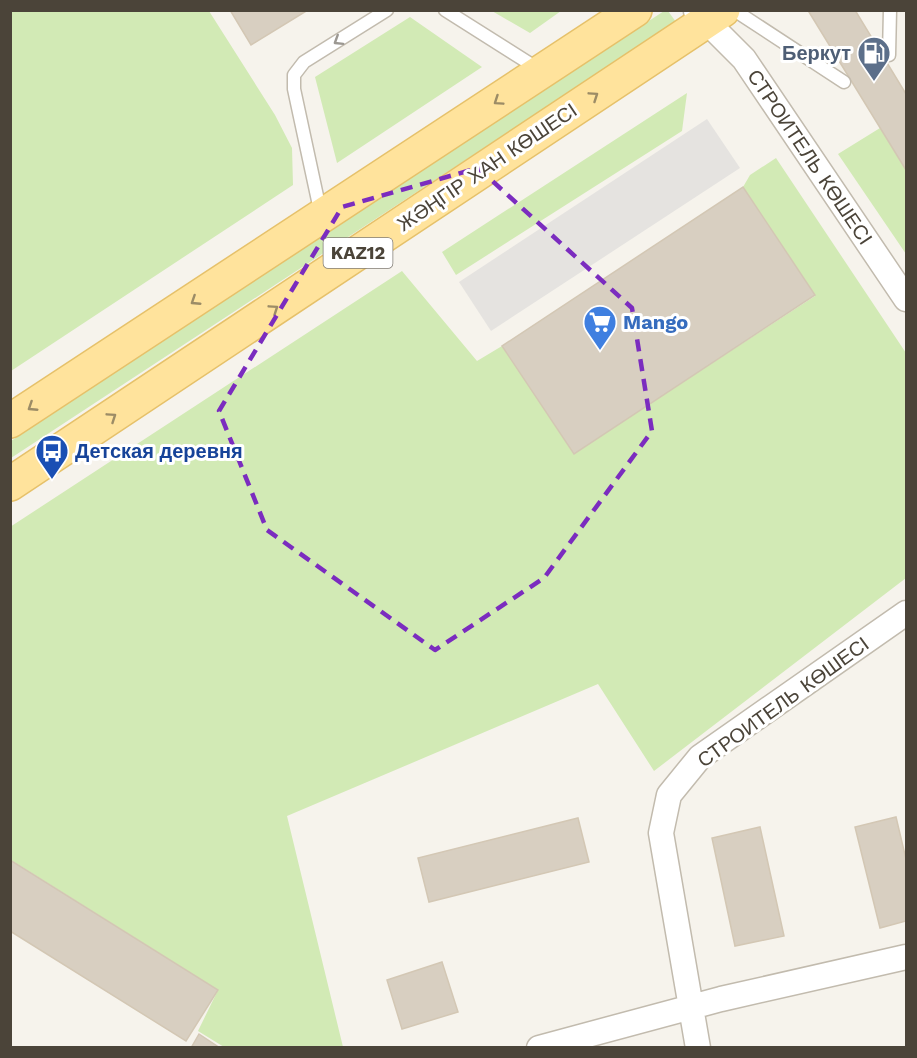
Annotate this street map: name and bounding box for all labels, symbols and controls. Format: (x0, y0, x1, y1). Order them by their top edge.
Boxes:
one-way arrow (334, 34, 344, 46)
fuel station icon: Беркут (856, 35, 892, 82)
place label: Беркут (782, 41, 851, 65)
street label: СТРОИТЕЛЬ КӨШЕСІ (742, 65, 878, 249)
one-way arrow (587, 92, 598, 103)
one-way arrow (494, 93, 504, 105)
street label: ЖӘҢГІР ХАН КӨШЕСІ (393, 98, 581, 236)
road number: KAZ12 (324, 238, 392, 268)
one-way arrow (191, 293, 201, 305)
supermarket icon: Mango (582, 304, 618, 351)
one-way arrow (267, 305, 278, 316)
place label: Mango (623, 310, 688, 334)
one-way arrow (28, 400, 38, 412)
one-way arrow (105, 413, 116, 424)
bus stop icon: Детская деревня (34, 433, 70, 480)
place label: Детская деревня (75, 439, 243, 463)
street label: СТРОИТЕЛЬ КӨШЕСІ (692, 632, 874, 772)

